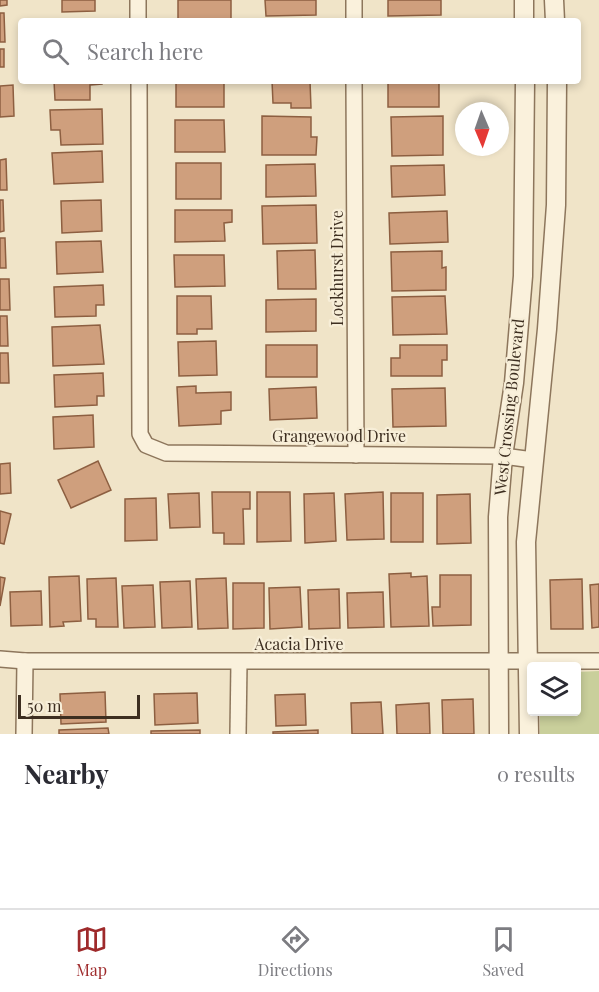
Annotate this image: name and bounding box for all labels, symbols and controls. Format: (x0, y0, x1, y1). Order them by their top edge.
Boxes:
search box (18, 18, 581, 84)
icon: search (39, 35, 72, 68)
text: Search here (87, 36, 203, 66)
north arrow (455, 102, 509, 156)
street label: Lockhurst Drive (326, 210, 347, 326)
street label: West Crossing Boulevard (489, 318, 528, 497)
street label: Grangewood Drive (272, 425, 406, 446)
street label: Acacia Drive (253, 633, 344, 654)
map controls (527, 662, 581, 716)
button: layers (527, 662, 581, 716)
scale bar (18, 692, 140, 720)
text: 50 m (27, 695, 61, 716)
text: Nearby (24, 756, 109, 791)
text: 0 results (497, 760, 575, 787)
tab: Map (75, 923, 108, 980)
tab: Directions (258, 923, 333, 980)
tab: Saved (482, 923, 524, 980)

